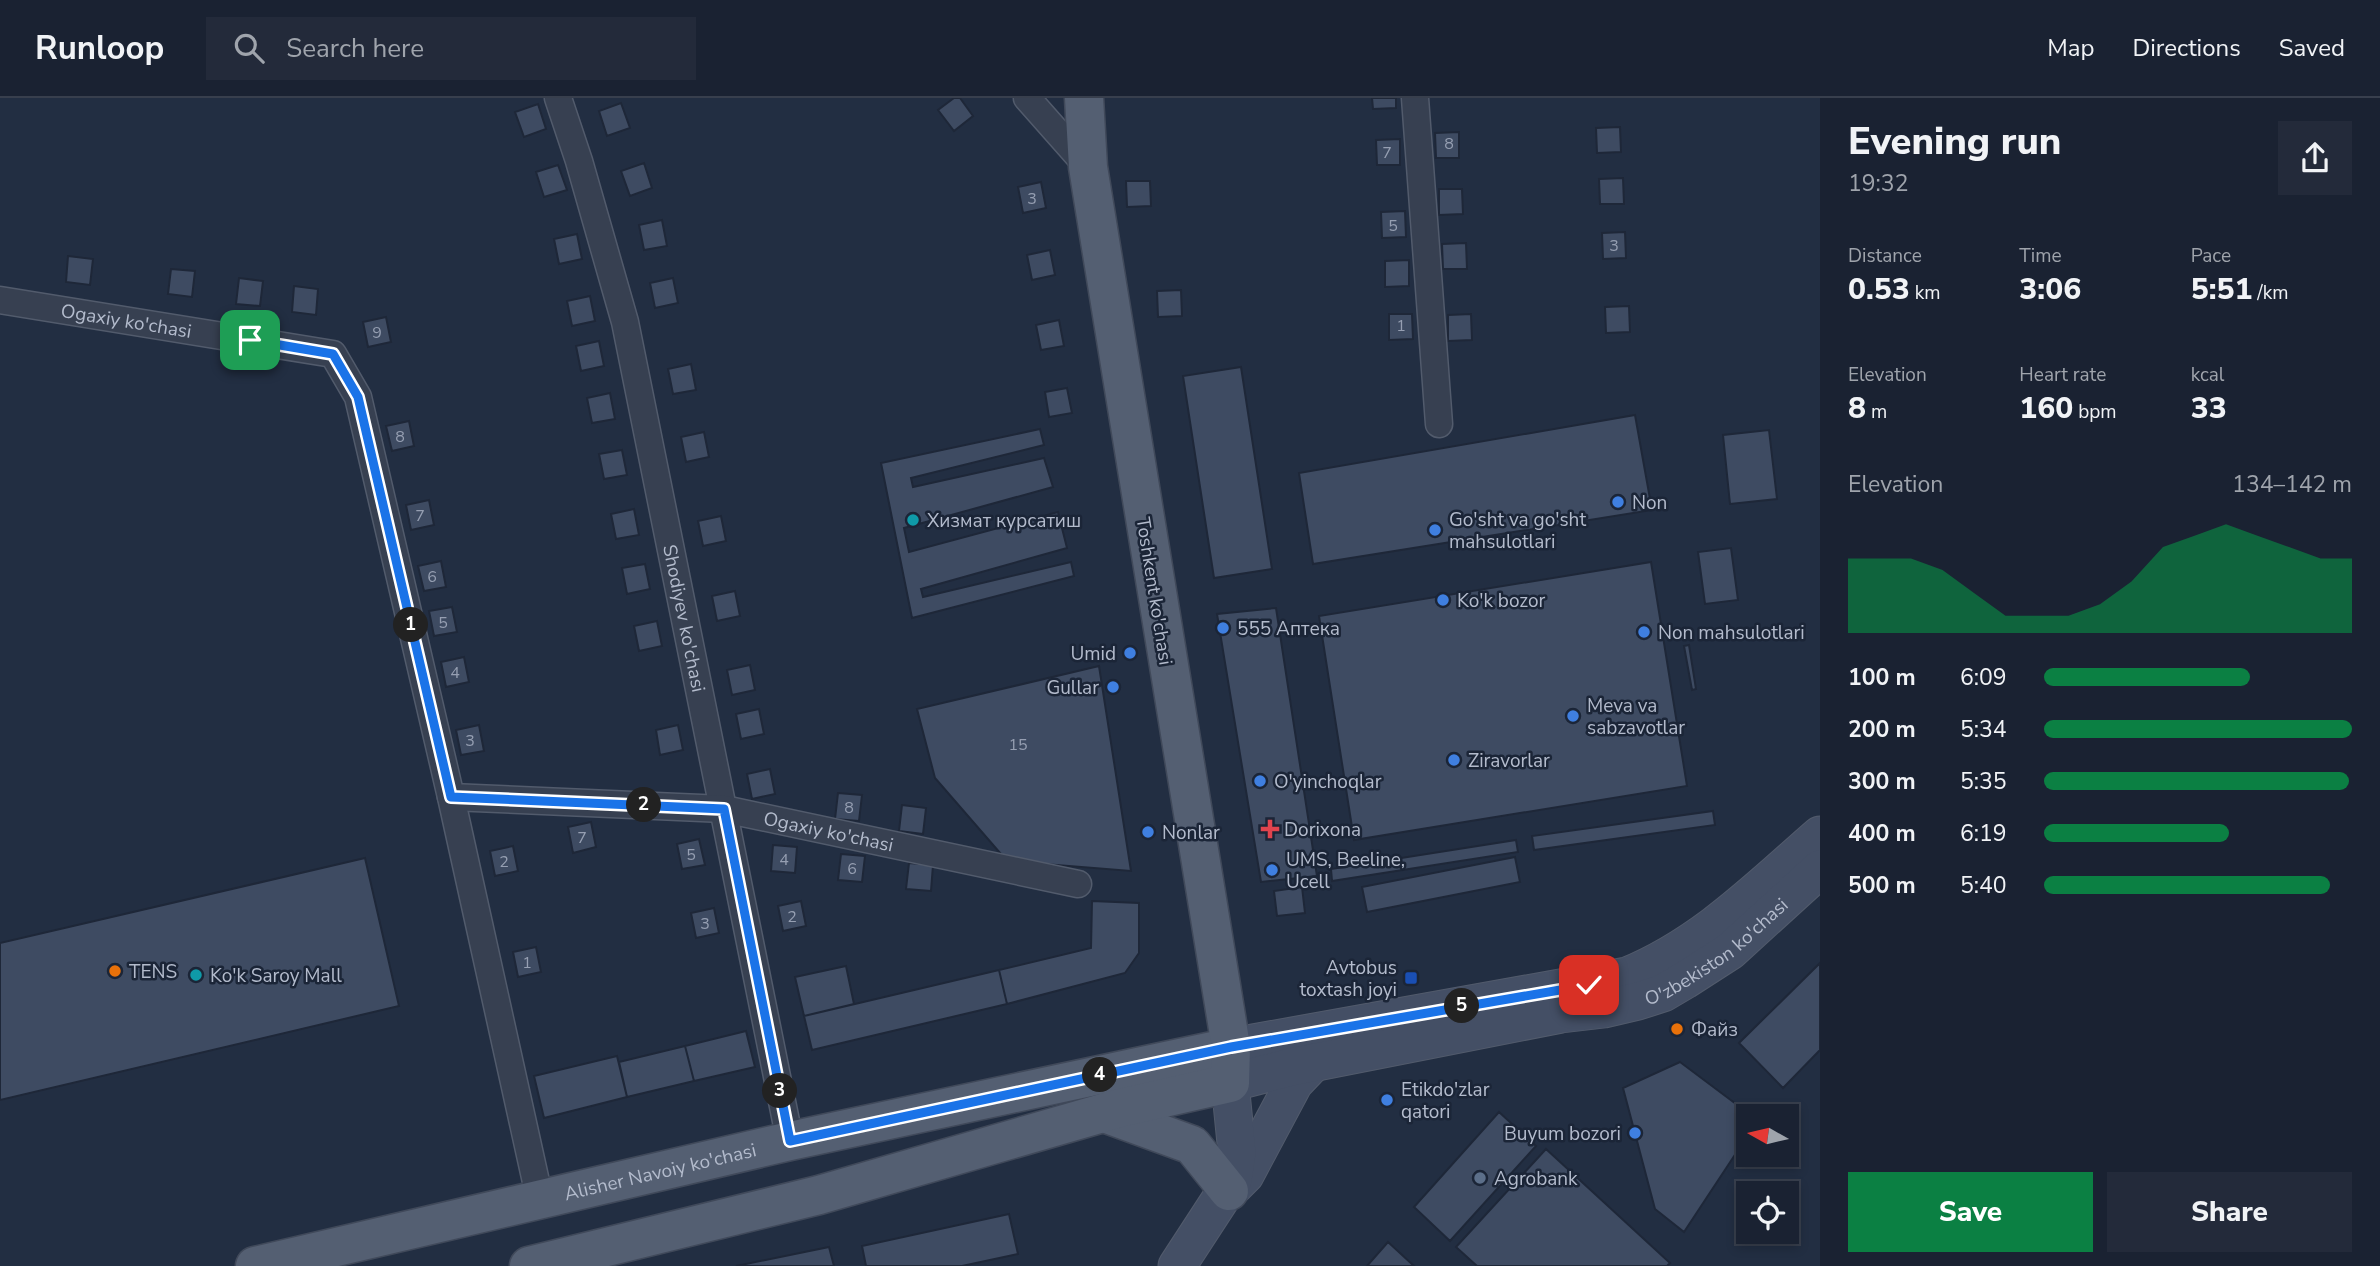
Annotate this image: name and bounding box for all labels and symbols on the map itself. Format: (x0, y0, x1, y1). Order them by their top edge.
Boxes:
house number: 8 (1444, 133, 1454, 155)
house number: 7 (1382, 142, 1392, 164)
house number: 3 (1027, 188, 1037, 210)
house number: 5 (1388, 215, 1398, 237)
house number: 3 (1609, 235, 1619, 257)
street label: Ogaxiy ko'chasi (59, 298, 194, 345)
pin (220, 310, 280, 370)
house number: 1 (1396, 315, 1406, 337)
house number: 9 (372, 322, 382, 344)
house number: 8 (395, 426, 405, 448)
place label: Non (1632, 490, 1667, 516)
marker: Non (1610, 494, 1626, 510)
house number: 7 (415, 505, 425, 527)
place label: Go'sht va go'sht mahsulotlari (1449, 507, 1586, 555)
place label: Хизмат курсатиш (927, 508, 1081, 534)
marker: Хизмат курсатиш (905, 512, 921, 528)
street label: Toshkent ko'chasi (1129, 515, 1179, 667)
marker: Go'sht va go'sht mahsulotlari (1427, 522, 1443, 538)
street label: Shodiyev ko'chasi (656, 542, 711, 695)
house number: 6 (427, 566, 437, 588)
place label: Ko'k bozor (1457, 588, 1545, 614)
marker: Ko'k bozor (1435, 592, 1451, 608)
pin: 1 (394, 608, 428, 642)
house number: 5 (438, 612, 448, 634)
place label: 555 Аптека (1237, 616, 1340, 642)
marker: 555 Аптека (1215, 620, 1231, 636)
place label: Non mahsulotlari (1658, 620, 1805, 646)
marker: Non mahsulotlari (1636, 624, 1652, 640)
place label: Umid (1070, 641, 1116, 667)
marker: Umid (1122, 645, 1138, 661)
house number: 4 (450, 662, 460, 684)
place label: Gullar (1046, 675, 1099, 701)
marker: Gullar (1105, 679, 1121, 695)
place label: Meva va sabzavotlar (1587, 693, 1685, 741)
marker: Meva va sabzavotlar (1565, 708, 1581, 724)
house number: 3 (465, 730, 475, 752)
house number: 15 (1008, 734, 1028, 756)
place label: Ziravorlar (1468, 748, 1550, 774)
marker: Ziravorlar (1446, 752, 1462, 768)
place label: O'yinchoqlar (1274, 769, 1382, 795)
marker: O'yinchoqlar (1252, 773, 1268, 789)
pin: 2 (626, 788, 662, 822)
house number: 8 (844, 797, 854, 819)
street label: Ogaxiy ko'chasi (761, 806, 896, 859)
place label: Dorixona (1284, 817, 1361, 843)
place label: Nonlar (1162, 820, 1220, 846)
marker: Dorixona (1262, 821, 1278, 837)
marker: Nonlar (1140, 824, 1156, 840)
house number: 7 (577, 827, 587, 849)
house number: 5 (686, 844, 696, 866)
place label: UMS, Beeline, Ucell (1286, 847, 1405, 895)
house number: 4 (779, 849, 789, 871)
house number: 2 (499, 851, 509, 873)
house number: 6 (847, 858, 857, 880)
marker: UMS, Beeline, Ucell (1264, 862, 1280, 878)
street label: O'zbekiston ko'chasi (1641, 892, 1794, 1012)
house number: 2 (787, 906, 797, 928)
house number: 3 (700, 913, 710, 935)
house number: 1 (522, 952, 532, 974)
place label: Avtobus toxtash joyi (1300, 955, 1397, 1003)
pin (1559, 955, 1619, 1015)
place label: TENS (129, 959, 177, 985)
marker: TENS (107, 963, 123, 979)
place label: Ko'k Saroy Mall (210, 963, 342, 989)
marker: Ko'k Saroy Mall (188, 967, 204, 983)
marker: Avtobus toxtash joyi (1403, 970, 1419, 986)
pin: 5 (1444, 988, 1480, 1024)
place label: Файз (1691, 1017, 1738, 1043)
marker: Файз (1669, 1021, 1685, 1037)
pin: 4 (1082, 1058, 1118, 1093)
pin: 3 (762, 1074, 798, 1108)
place label: Etikdo'zlar qatori (1401, 1077, 1490, 1125)
marker: Etikdo'zlar qatori (1379, 1092, 1395, 1108)
north arrow (1736, 1104, 1799, 1167)
place label: Buyum bozori (1504, 1121, 1621, 1147)
marker: Buyum bozori (1627, 1125, 1643, 1141)
street label: Alisher Navoiy ko'chasi (562, 1137, 759, 1207)
place label: Agrobank (1494, 1166, 1578, 1192)
marker: Agrobank (1472, 1170, 1488, 1186)

